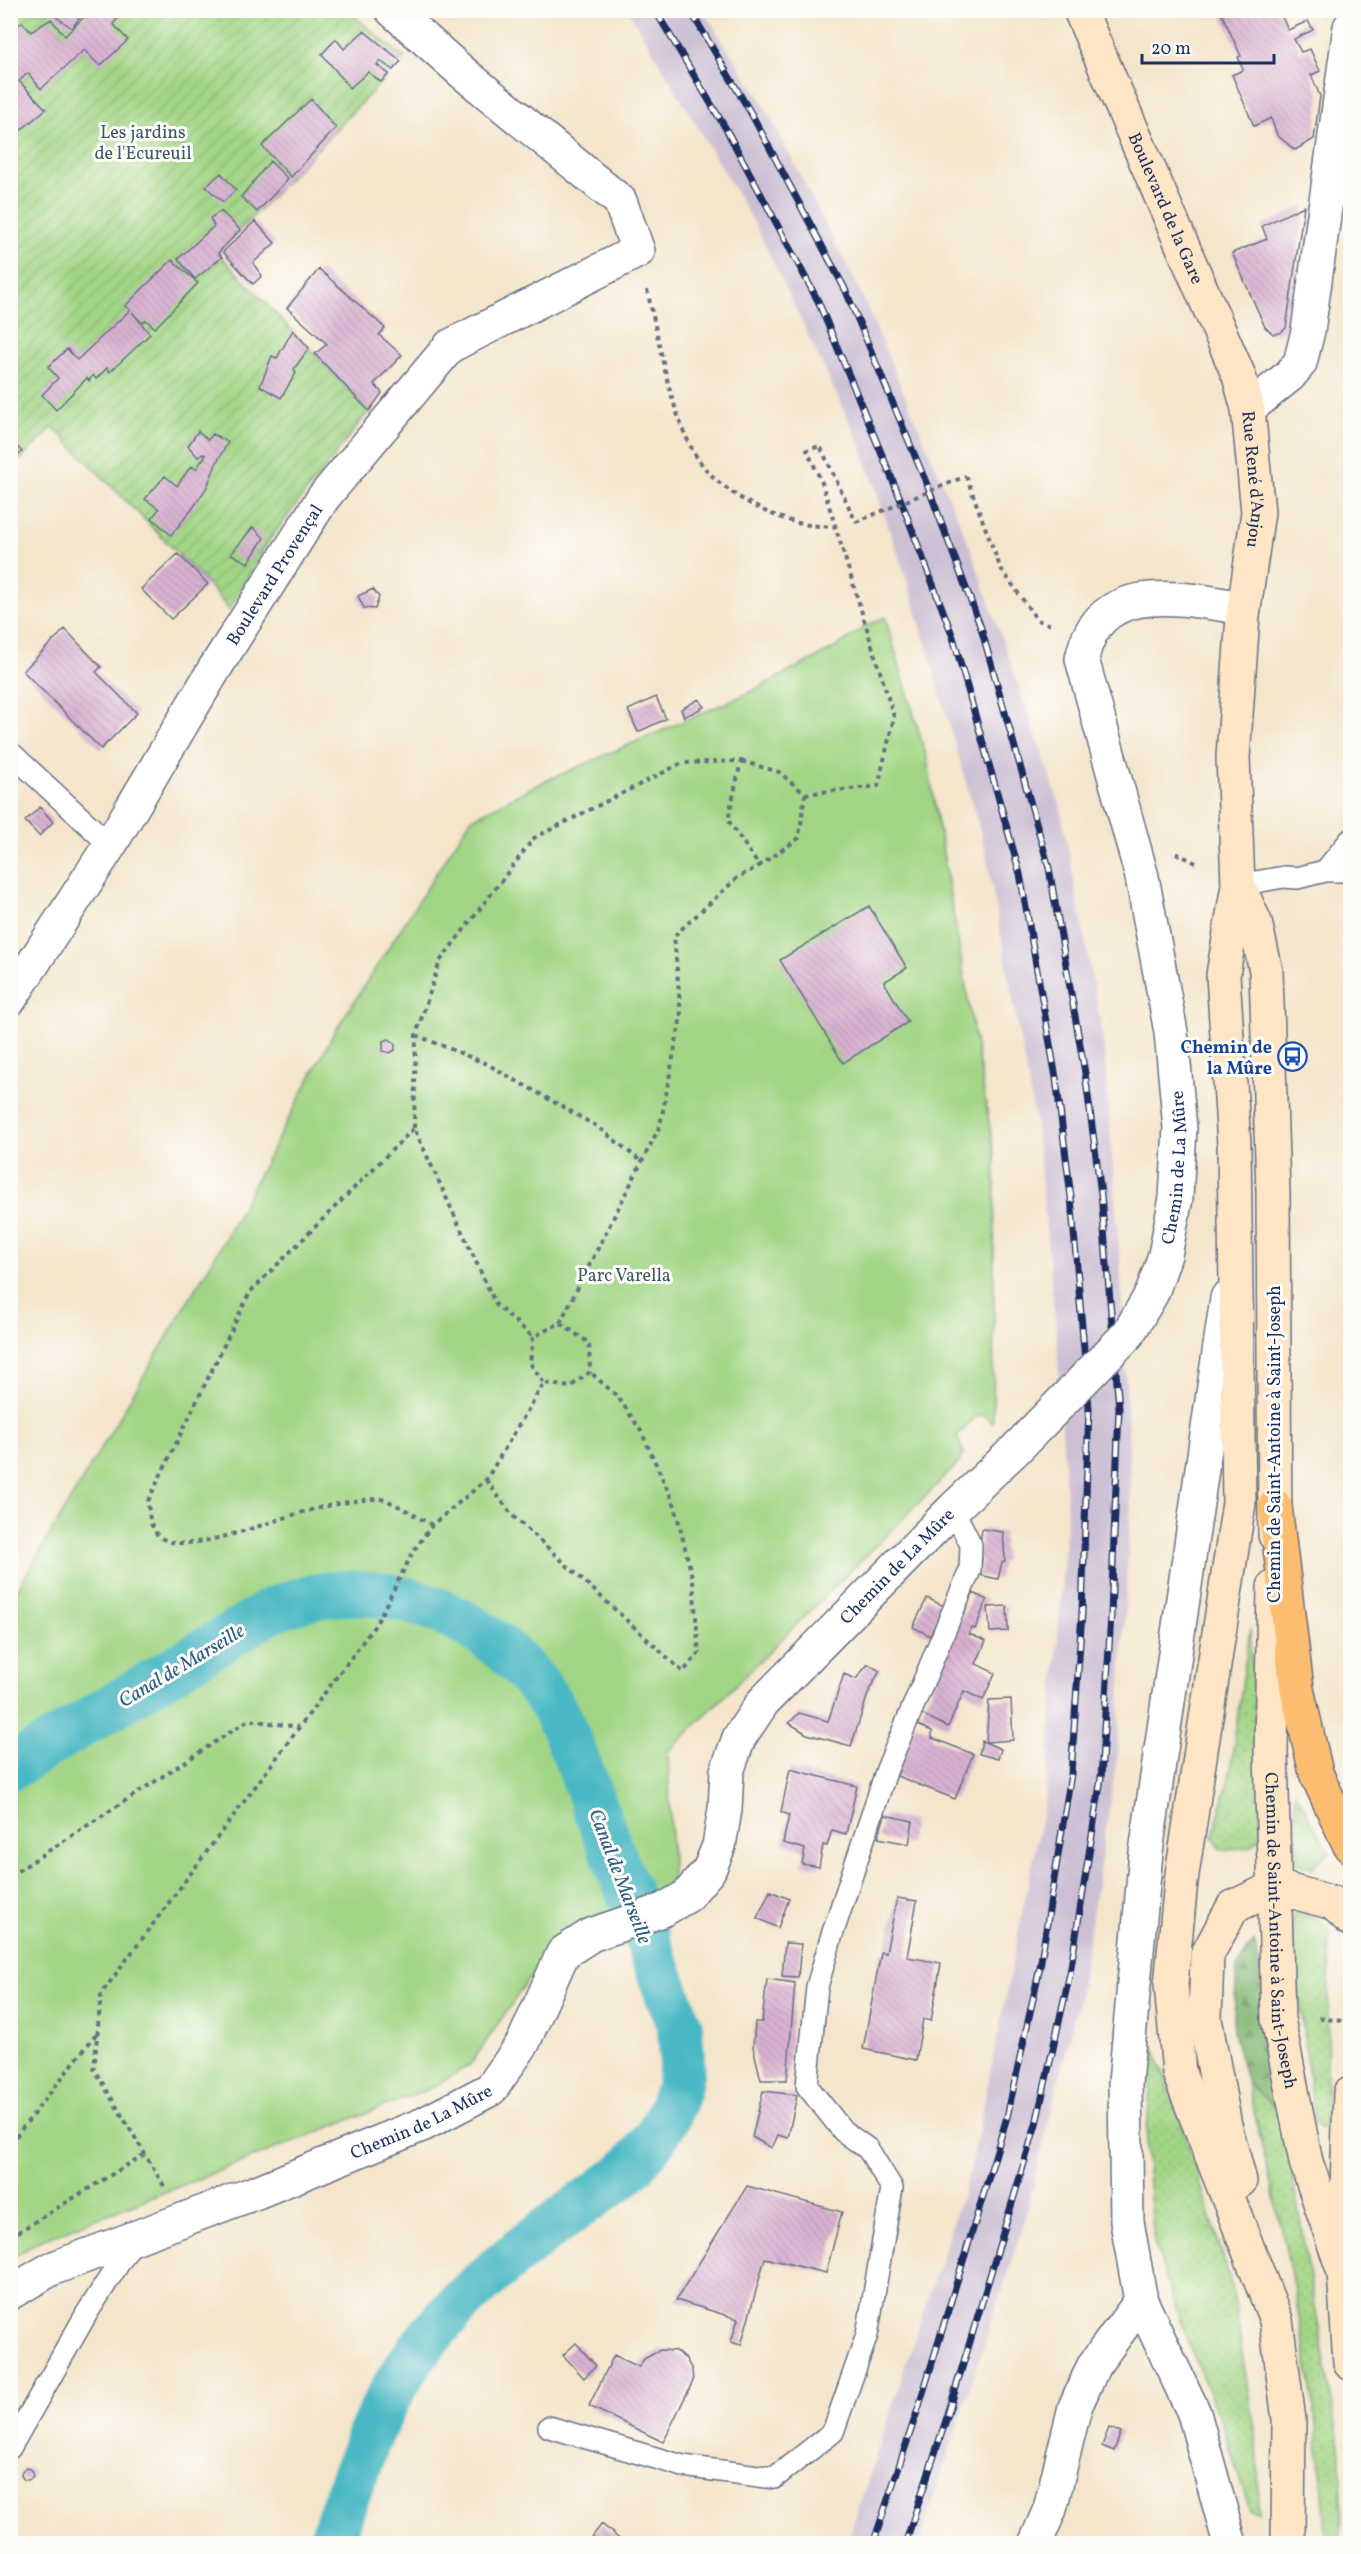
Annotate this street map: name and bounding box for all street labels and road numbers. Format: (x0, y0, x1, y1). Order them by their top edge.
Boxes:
street label: Boulevard de la Gare (1121, 129, 1209, 288)
street label: Rue René d'Anjou (1234, 410, 1269, 550)
street label: Boulevard Provençal (221, 500, 330, 651)
street label: Chemin de La Mûre (1156, 1089, 1194, 1247)
street label: Chemin de Saint-Antoine à Saint-Joseph (1263, 1285, 1288, 1603)
street label: Chemin de La Mûre (835, 1503, 961, 1631)
street label: Chemin de Saint-Antoine à Saint-Joseph (1258, 1772, 1302, 2091)
street label: Chemin de La Mûre (347, 2079, 497, 2167)

